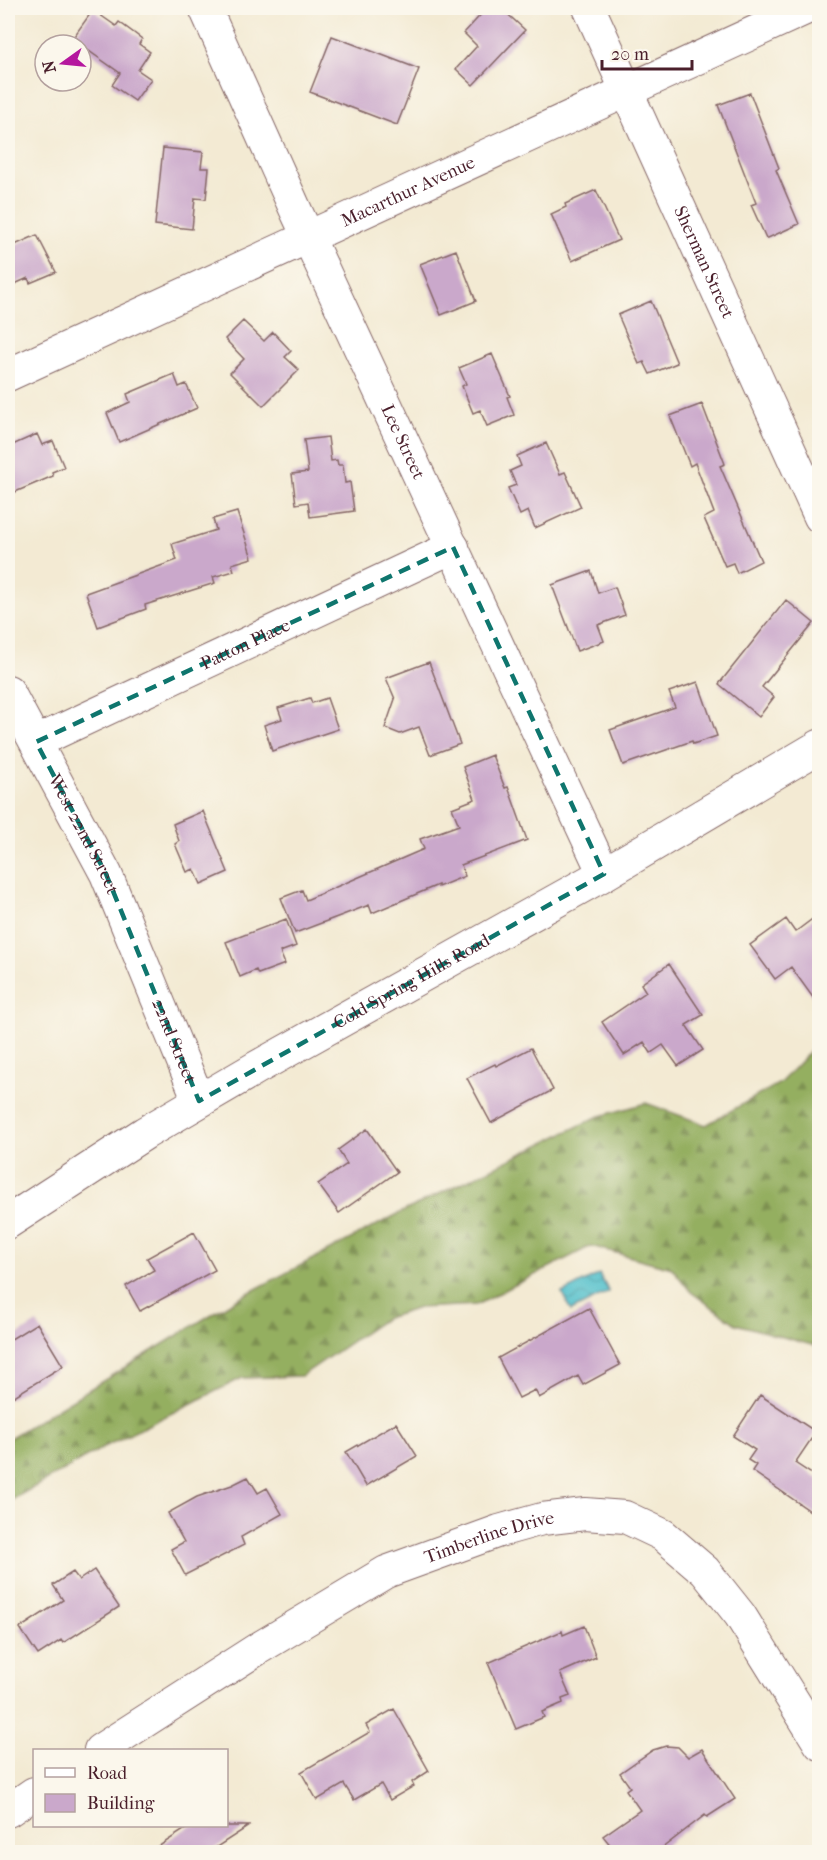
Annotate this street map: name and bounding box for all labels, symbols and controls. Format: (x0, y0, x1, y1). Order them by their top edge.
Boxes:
north arrow (33, 33, 93, 93)
scale bar (602, 33, 692, 71)
text: 20 m (611, 44, 649, 65)
text: N (38, 58, 60, 75)
street label: Macarthur Avenue (338, 152, 478, 231)
street label: Sherman Street (670, 203, 739, 322)
street label: Lee Street (377, 401, 430, 483)
street label: Patton Place (197, 614, 293, 674)
street label: West 22nd Street (43, 770, 124, 898)
street label: Cold Spring Hills Road (330, 929, 493, 1033)
street label: 22nd Street (148, 995, 201, 1087)
street label: Timberline Drive (421, 1507, 555, 1568)
legend (33, 1749, 228, 1827)
text: Road (87, 1763, 127, 1784)
text: Building (87, 1793, 155, 1814)

